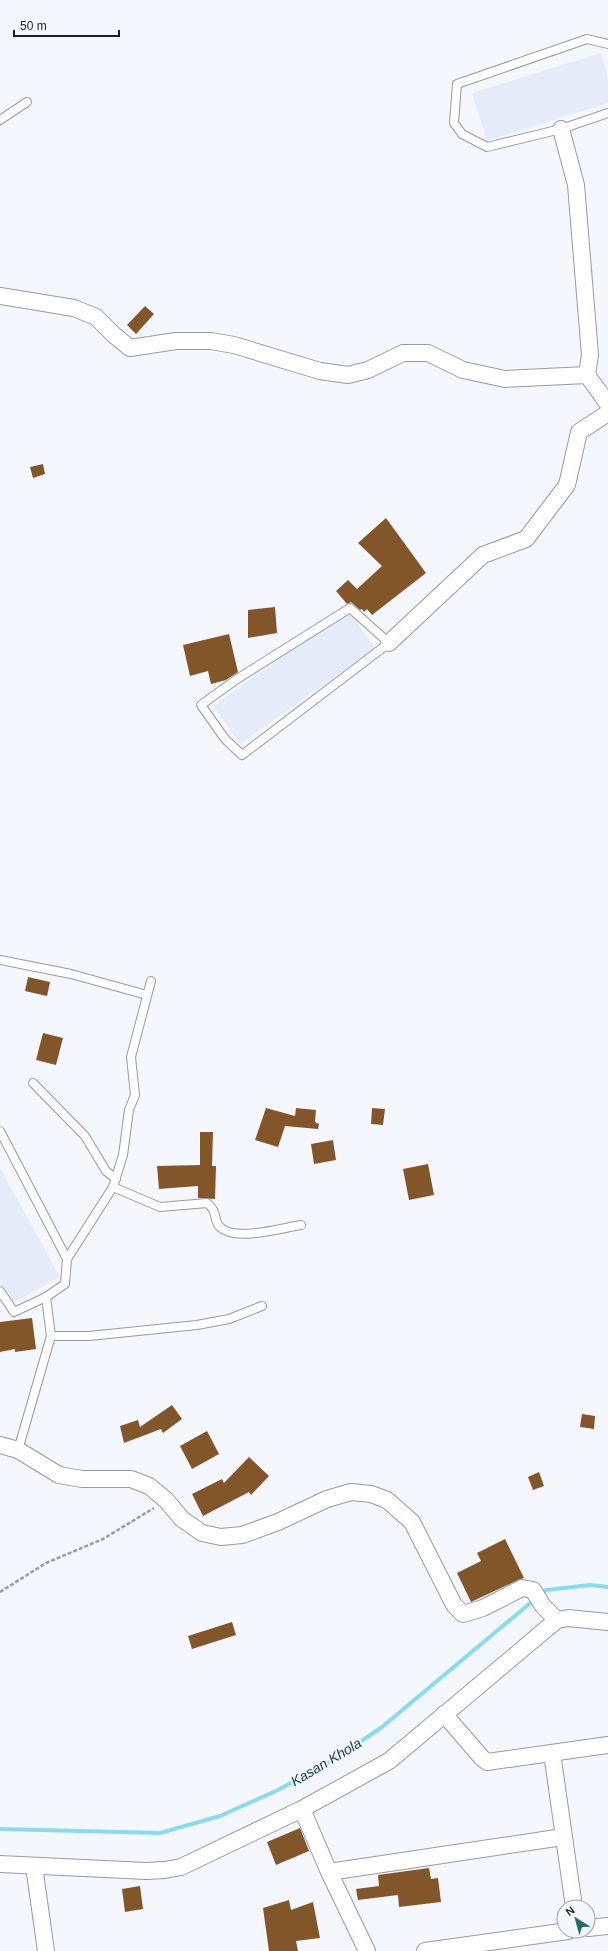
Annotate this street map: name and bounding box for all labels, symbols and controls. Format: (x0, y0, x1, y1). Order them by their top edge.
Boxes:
scale bar (14, 12, 119, 38)
text: 50 m (20, 19, 47, 33)
water label: Kasan Khola (288, 1735, 364, 1789)
north arrow (556, 1899, 596, 1939)
text: N (563, 1904, 577, 1918)

